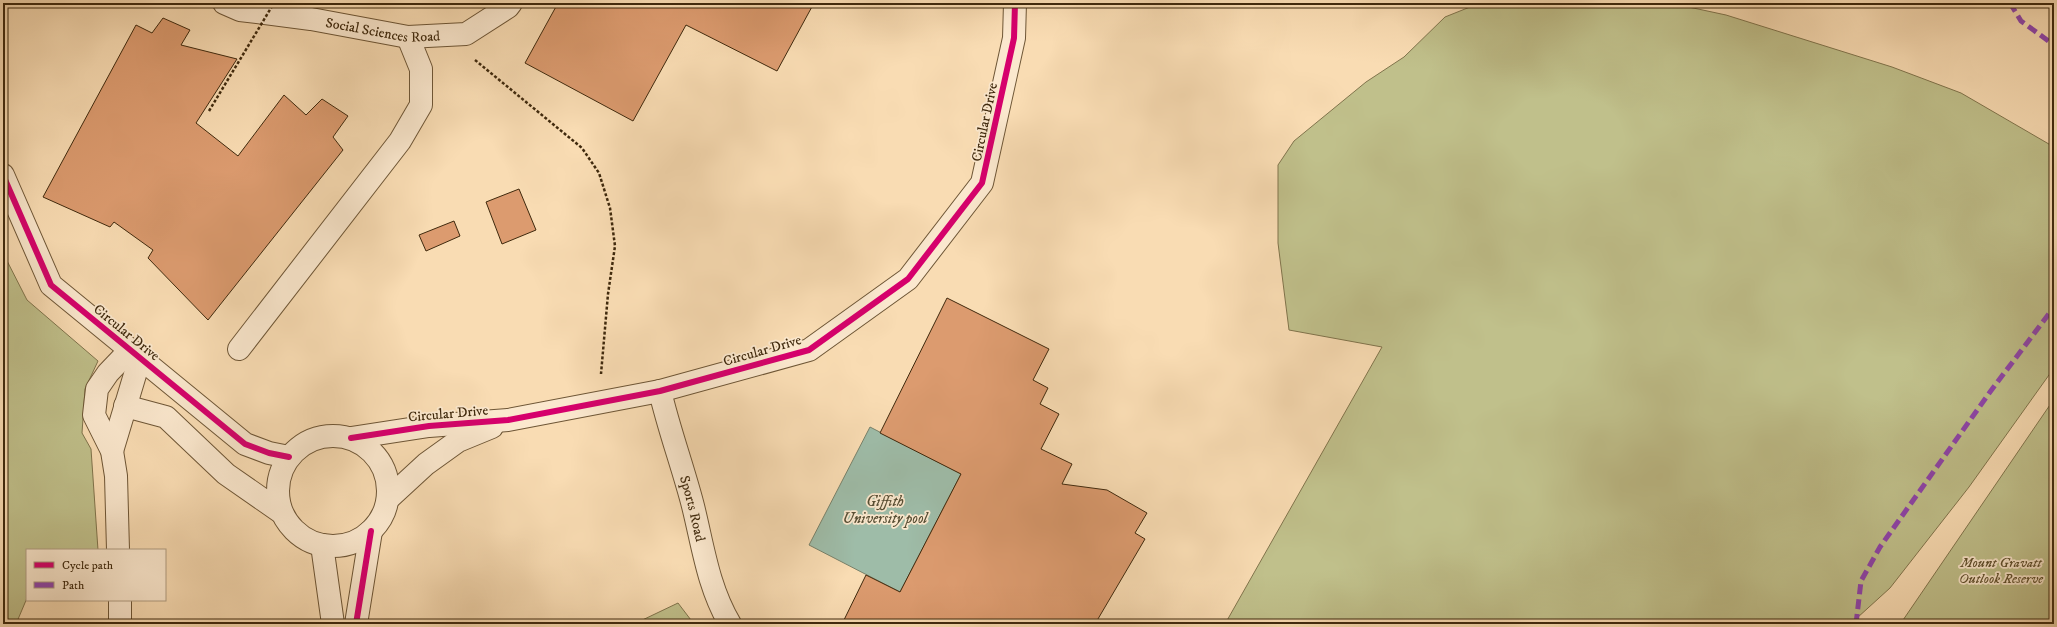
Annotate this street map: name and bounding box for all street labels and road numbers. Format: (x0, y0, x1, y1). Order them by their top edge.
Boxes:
street label: Social Sciences Road (324, 14, 441, 47)
street label: Circular Drive (968, 81, 1002, 163)
street label: Circular Drive (89, 301, 163, 365)
street label: Circular Drive (721, 331, 804, 371)
street label: Circular Drive (407, 402, 489, 426)
street label: Sports Road (675, 473, 709, 543)

